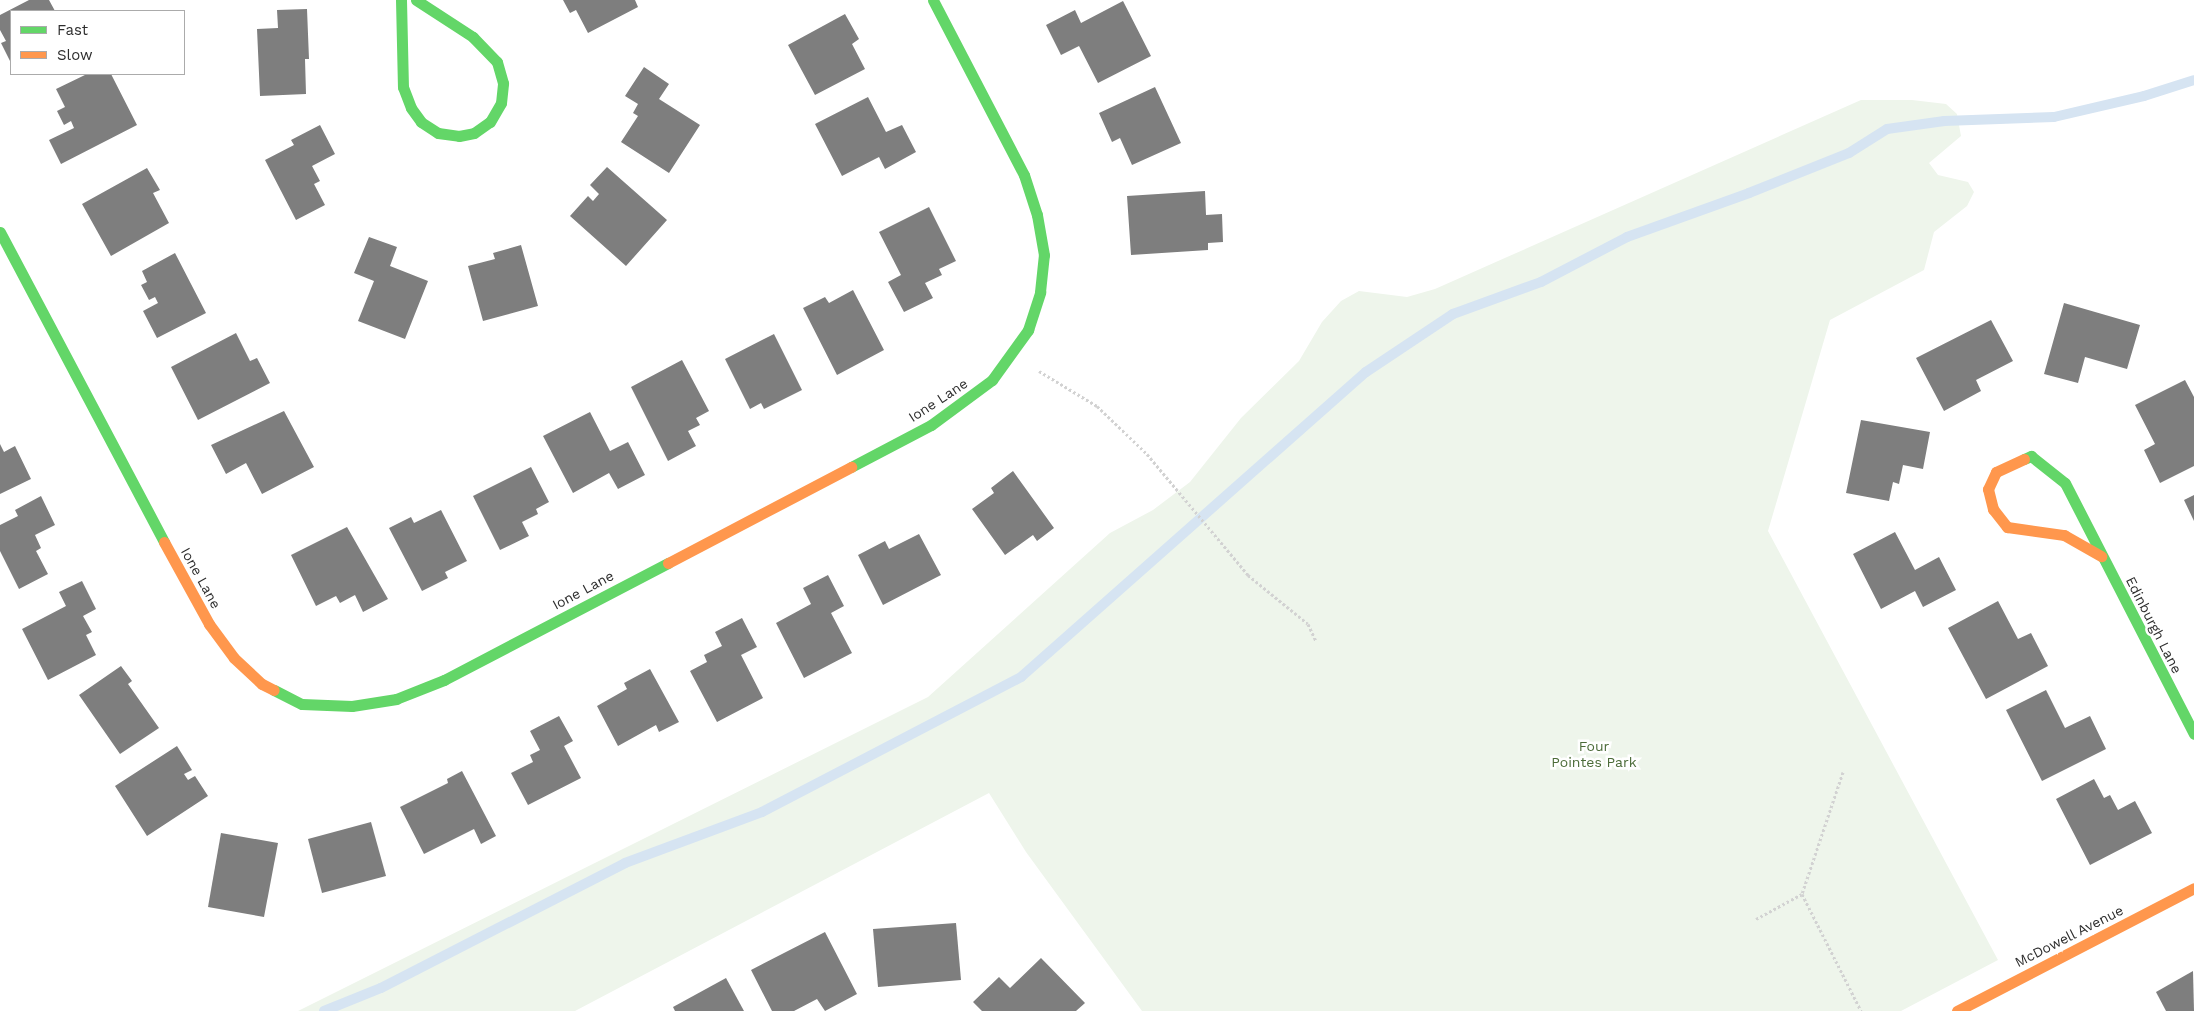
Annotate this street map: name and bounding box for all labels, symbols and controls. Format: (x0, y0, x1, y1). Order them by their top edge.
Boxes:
legend (10, 10, 185, 75)
text: Fast (57, 21, 88, 39)
text: Slow (57, 46, 93, 64)
street label: Ione Lane (905, 375, 971, 425)
street label: Ione Lane (177, 545, 225, 611)
street label: Ione Lane (549, 567, 617, 613)
street label: Edinburgh Lane (2122, 574, 2186, 676)
park label: Four Pointes Park (1551, 738, 1637, 770)
street label: McDowell Avenue (2012, 901, 2126, 971)

